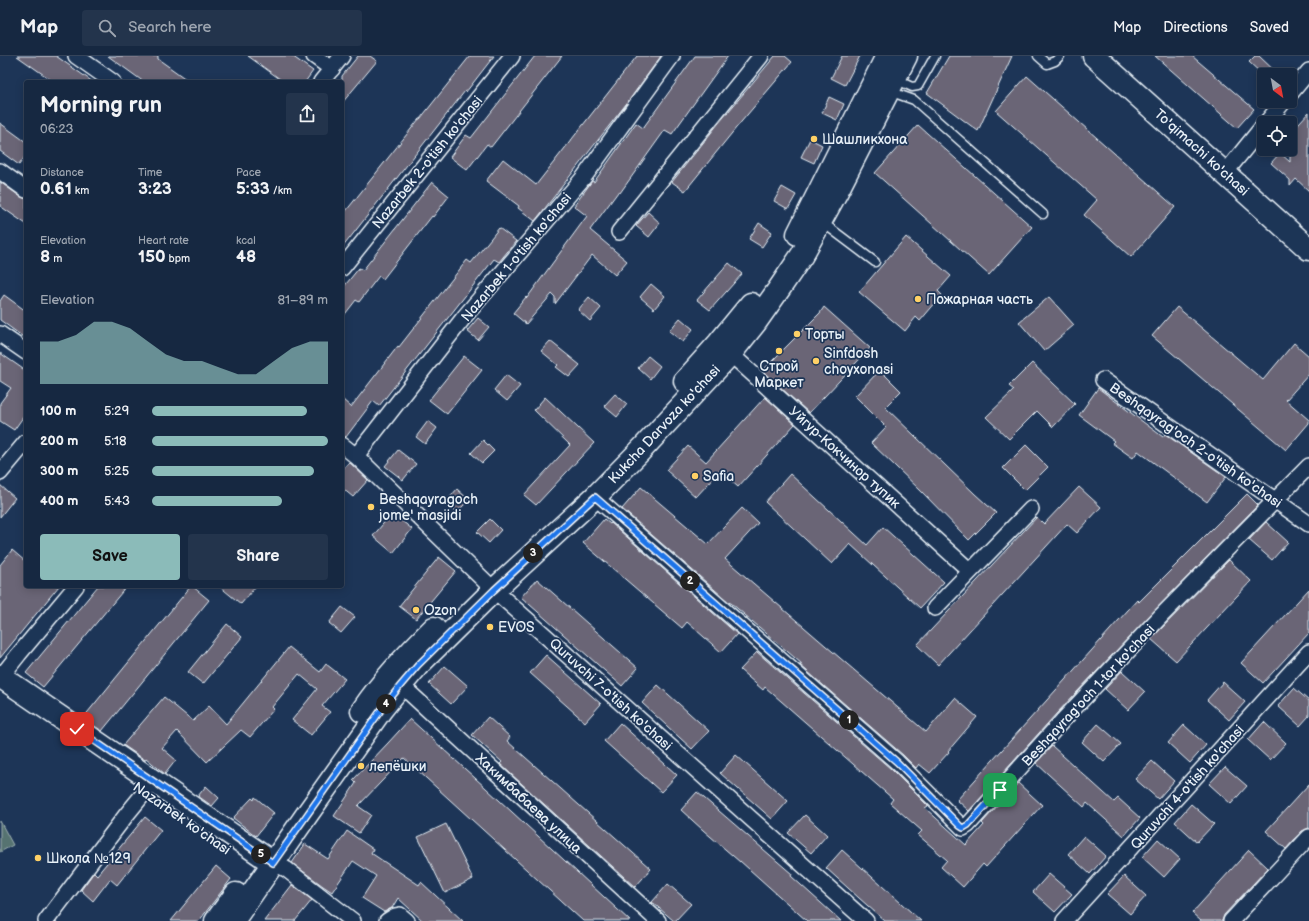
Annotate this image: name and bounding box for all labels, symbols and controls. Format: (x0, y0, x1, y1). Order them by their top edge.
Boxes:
search box (82, 10, 362, 46)
text: Map (20, 16, 58, 39)
icon: search (96, 17, 118, 39)
text: Search here (128, 18, 211, 37)
text: Map (1113, 19, 1141, 36)
text: Directions (1163, 19, 1228, 36)
text: Saved (1250, 19, 1289, 36)
north arrow (1257, 68, 1297, 108)
map controls (1257, 68, 1297, 156)
text: Morning run (40, 92, 162, 119)
button: share (286, 93, 328, 135)
street label: Nazarbek 2-o'tish ko'chasi (369, 93, 486, 232)
street label: To'qimachi ko'chasi (1151, 105, 1252, 199)
button: locate (1257, 116, 1297, 156)
text: 06:23 (40, 121, 74, 137)
place label: Шашликхона (822, 131, 908, 148)
marker: Шашликхона (809, 134, 819, 144)
text: Distance (40, 166, 84, 179)
text: Time (138, 166, 162, 179)
text: Pace (236, 166, 261, 179)
text: 0.61 (40, 179, 72, 199)
text: 3:23 (138, 179, 172, 199)
text: 5:33 (236, 179, 270, 199)
text: km (72, 184, 89, 197)
text: /km (270, 184, 292, 197)
street label: Nazarbek 1-o'tish ko'chasi (458, 189, 575, 325)
text: Elevation (40, 234, 86, 247)
text: Heart rate (138, 234, 189, 247)
text: kcal (236, 234, 256, 247)
text: 8 (40, 247, 50, 267)
text: 150 (138, 247, 166, 267)
text: 48 (236, 247, 256, 267)
text: m (50, 252, 62, 265)
text: bpm (166, 252, 190, 265)
place label: Пожарная часть (926, 291, 1033, 308)
text: Elevation (40, 292, 94, 308)
text: 81–89 m (277, 292, 328, 308)
marker: Пожарная часть (913, 294, 923, 304)
place label: Торты (805, 326, 845, 343)
marker: Торты (792, 329, 802, 339)
place label: Sinfdosh choyxonasi (824, 345, 893, 378)
marker: Строй Маркет (774, 346, 784, 356)
marker: Sinfdosh choyxonasi (811, 356, 821, 366)
place label: Строй Маркет (754, 358, 804, 391)
street label: Kukcha Darvoza ko'chasi (605, 361, 724, 487)
street label: Beshqayrag'och 2-o'tish ko'chasi (1106, 379, 1285, 512)
text: 100 m (40, 403, 76, 419)
text: 5:29 (104, 403, 129, 419)
street label: Уйгур-Кокчинор тупик (785, 403, 904, 512)
text: 200 m (40, 433, 78, 449)
text: 5:18 (104, 433, 127, 449)
text: 300 m (40, 463, 78, 479)
text: 5:25 (104, 463, 129, 479)
place label: Safia (703, 468, 734, 485)
marker: Safia (690, 471, 700, 481)
place label: Beshqayragoch jome' masjidi (378, 491, 478, 524)
text: 400 m (40, 493, 78, 509)
text: 5:43 (104, 493, 130, 509)
marker: Beshqayragoch jome' masjidi (366, 502, 376, 512)
button: Save (40, 534, 180, 580)
button: Share (188, 534, 328, 580)
pin: 3 (523, 543, 543, 563)
text: 3 (530, 546, 536, 559)
pin: 2 (680, 571, 700, 591)
text: 2 (687, 574, 693, 587)
place label: Ozon (424, 602, 457, 619)
marker: Ozon (411, 605, 421, 615)
place label: EVOS (498, 619, 535, 636)
street label: Beshqayrag'och 1-tor ko'chasi (1018, 621, 1158, 770)
marker: EVOS (485, 622, 495, 632)
street label: Quruvchi 7-o'tish ko'chasi (546, 635, 676, 754)
pin: 4 (376, 694, 396, 714)
text: 4 (383, 697, 389, 710)
pin: 1 (839, 710, 859, 730)
pin (60, 712, 94, 746)
text: 1 (847, 713, 851, 726)
icon: check (66, 718, 88, 740)
street label: Quruvchi 4-o'tish ko'chasi (1127, 722, 1248, 853)
street label: Хакимбабаева улица (472, 750, 586, 857)
place label: лепёшки (369, 758, 427, 775)
marker: лепёшки (356, 761, 366, 771)
pin (983, 773, 1017, 807)
street label: Nazarbek ko'chasi (130, 778, 234, 858)
icon: arrive (989, 779, 1011, 801)
pin: 5 (251, 844, 271, 864)
text: 5 (258, 847, 264, 860)
place label: Школа №129 (46, 850, 131, 867)
marker: Школа №129 (33, 853, 43, 863)

